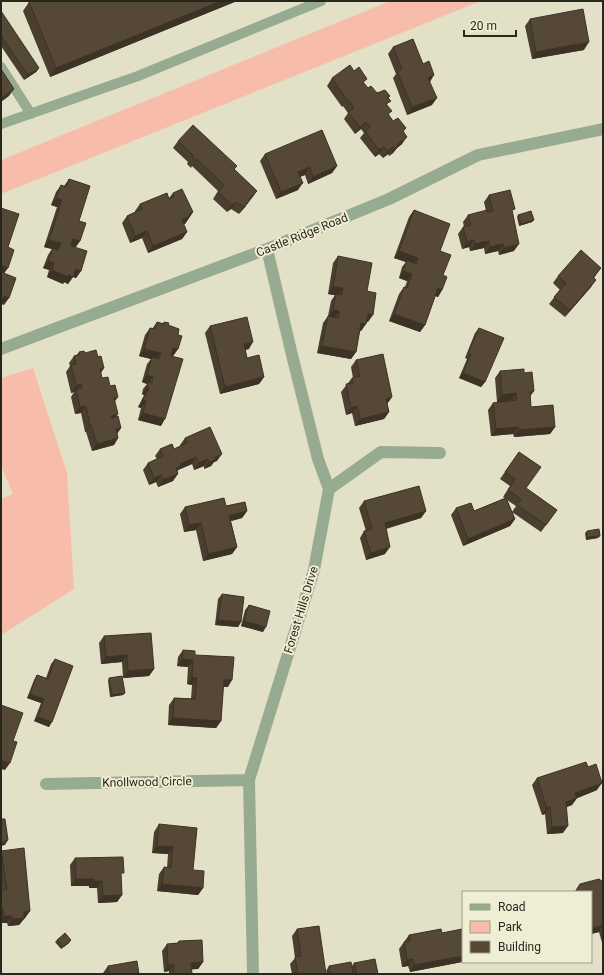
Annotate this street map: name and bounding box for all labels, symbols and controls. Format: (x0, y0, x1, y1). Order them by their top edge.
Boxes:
scale bar (464, 12, 516, 38)
text: 20 m (470, 19, 497, 33)
street label: Castle Ridge Road (254, 210, 350, 260)
street label: Forest Hills Drive (281, 565, 321, 655)
street label: Knollwood Circle (102, 774, 192, 790)
legend (462, 891, 592, 963)
text: Road (498, 900, 526, 914)
text: Park (498, 920, 523, 934)
text: Building (498, 940, 541, 954)

